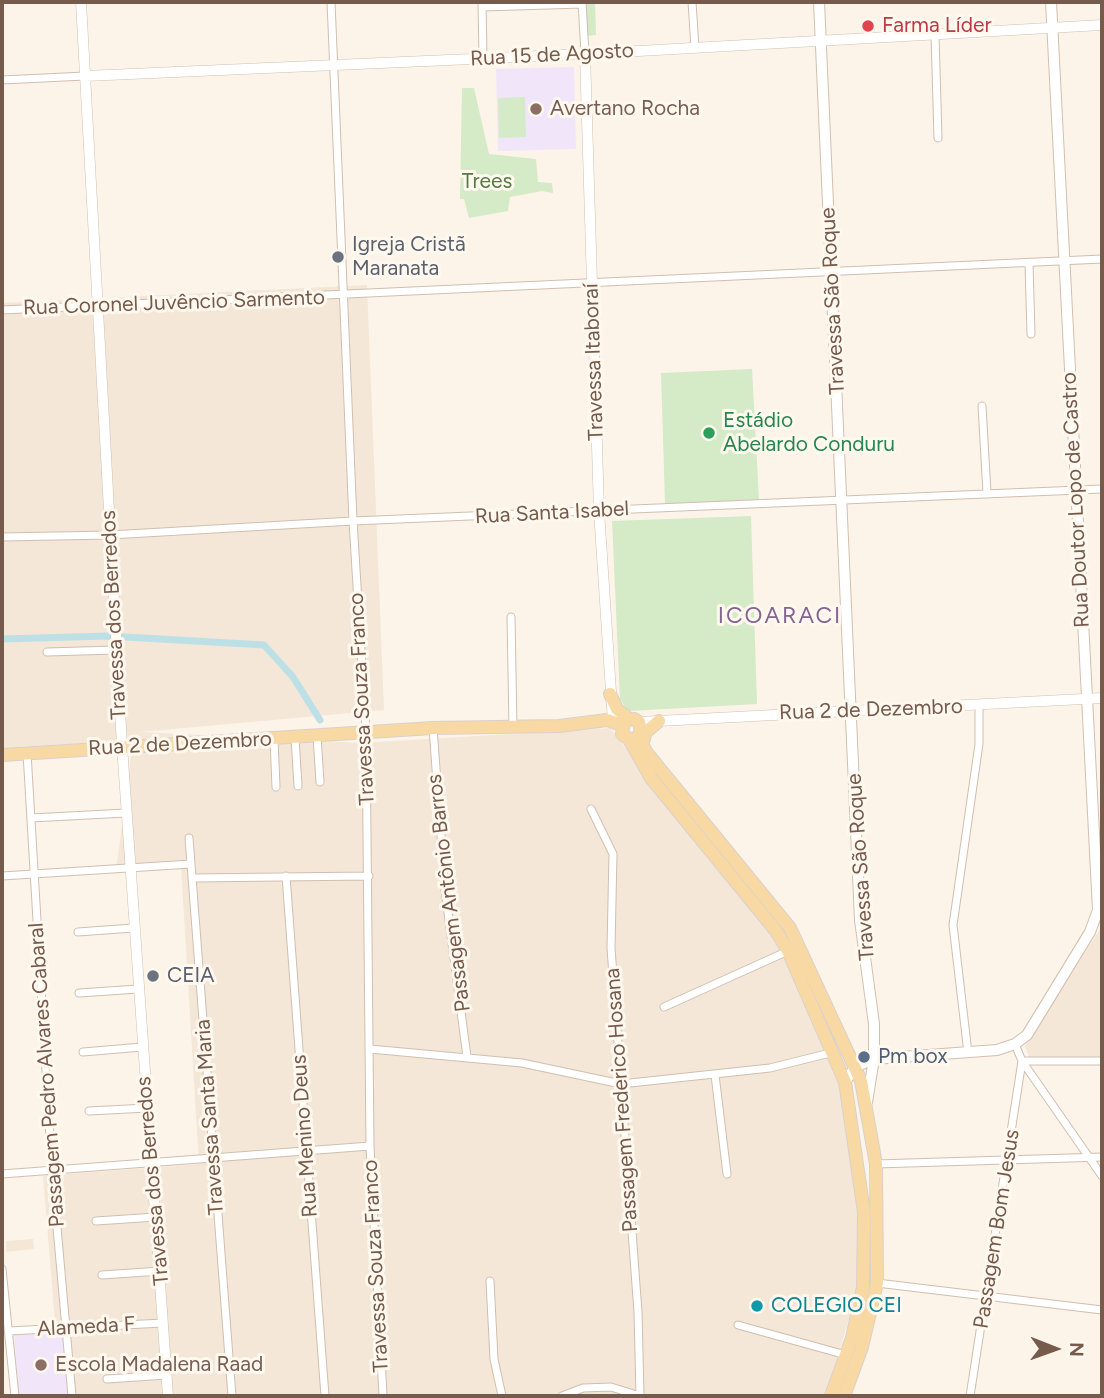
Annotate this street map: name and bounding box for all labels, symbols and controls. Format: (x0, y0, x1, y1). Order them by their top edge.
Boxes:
place label: Farma Líder (882, 13, 992, 39)
marker: Farma Líder (860, 18, 876, 34)
street label: Rua 15 de Agosto (469, 38, 635, 72)
place label: Avertano Rocha (550, 96, 700, 122)
marker: Avertano Rocha (528, 101, 544, 117)
park label: Trees (462, 169, 512, 195)
street label: Travessa São Roque (816, 207, 850, 395)
place label: Igreja Cristã Maranata (352, 232, 466, 282)
marker: Igreja Cristã Maranata (330, 249, 346, 265)
street label: Travessa Itaboraí (579, 283, 609, 441)
street label: Rua Coronel Juvêncio Sarmento (23, 285, 325, 321)
street label: Rua Doutor Lopo de Castro (1057, 371, 1095, 629)
place label: Estádio Abelardo Conduru (723, 408, 895, 458)
marker: Estádio Abelardo Conduru (701, 425, 717, 441)
street label: Rua Santa Isabel (474, 496, 630, 530)
street label: Travessa dos Berredos (96, 510, 132, 720)
street label: Travessa Souza Franco (344, 592, 380, 806)
district label: ICOARACI (719, 602, 841, 630)
street label: Rua 2 de Dezembro (779, 694, 963, 726)
street label: Rua 2 de Dezembro (88, 727, 272, 761)
street label: Passagem Antônio Barros (422, 773, 476, 1013)
street label: Travessa São Roque (842, 773, 880, 961)
street label: Passagem Pedro Alvares Cabaral (24, 922, 70, 1228)
place label: CEIA (167, 963, 214, 989)
street label: Passagem Frederico Hosana (600, 967, 644, 1233)
marker: CEIA (145, 968, 161, 984)
street label: Travessa Santa Maria (191, 1018, 229, 1216)
place label: Pm box (878, 1044, 947, 1070)
marker: Pm box (856, 1049, 872, 1065)
street label: Rua Menino Deus (287, 1054, 323, 1218)
street label: Travessa dos Berredos (131, 1076, 175, 1286)
street label: Passagem Bom Jesus (969, 1128, 1025, 1330)
street label: Travessa Souza Franco (358, 1159, 394, 1373)
place label: COLEGIO CEI (771, 1293, 902, 1319)
marker: COLEGIO CEI (749, 1298, 765, 1314)
street label: Alameda F (36, 1312, 136, 1342)
north arrow (1020, 1314, 1090, 1384)
text: N (1065, 1342, 1088, 1357)
place label: Escola Madalena Raad (55, 1352, 263, 1378)
marker: Escola Madalena Raad (33, 1357, 49, 1373)

